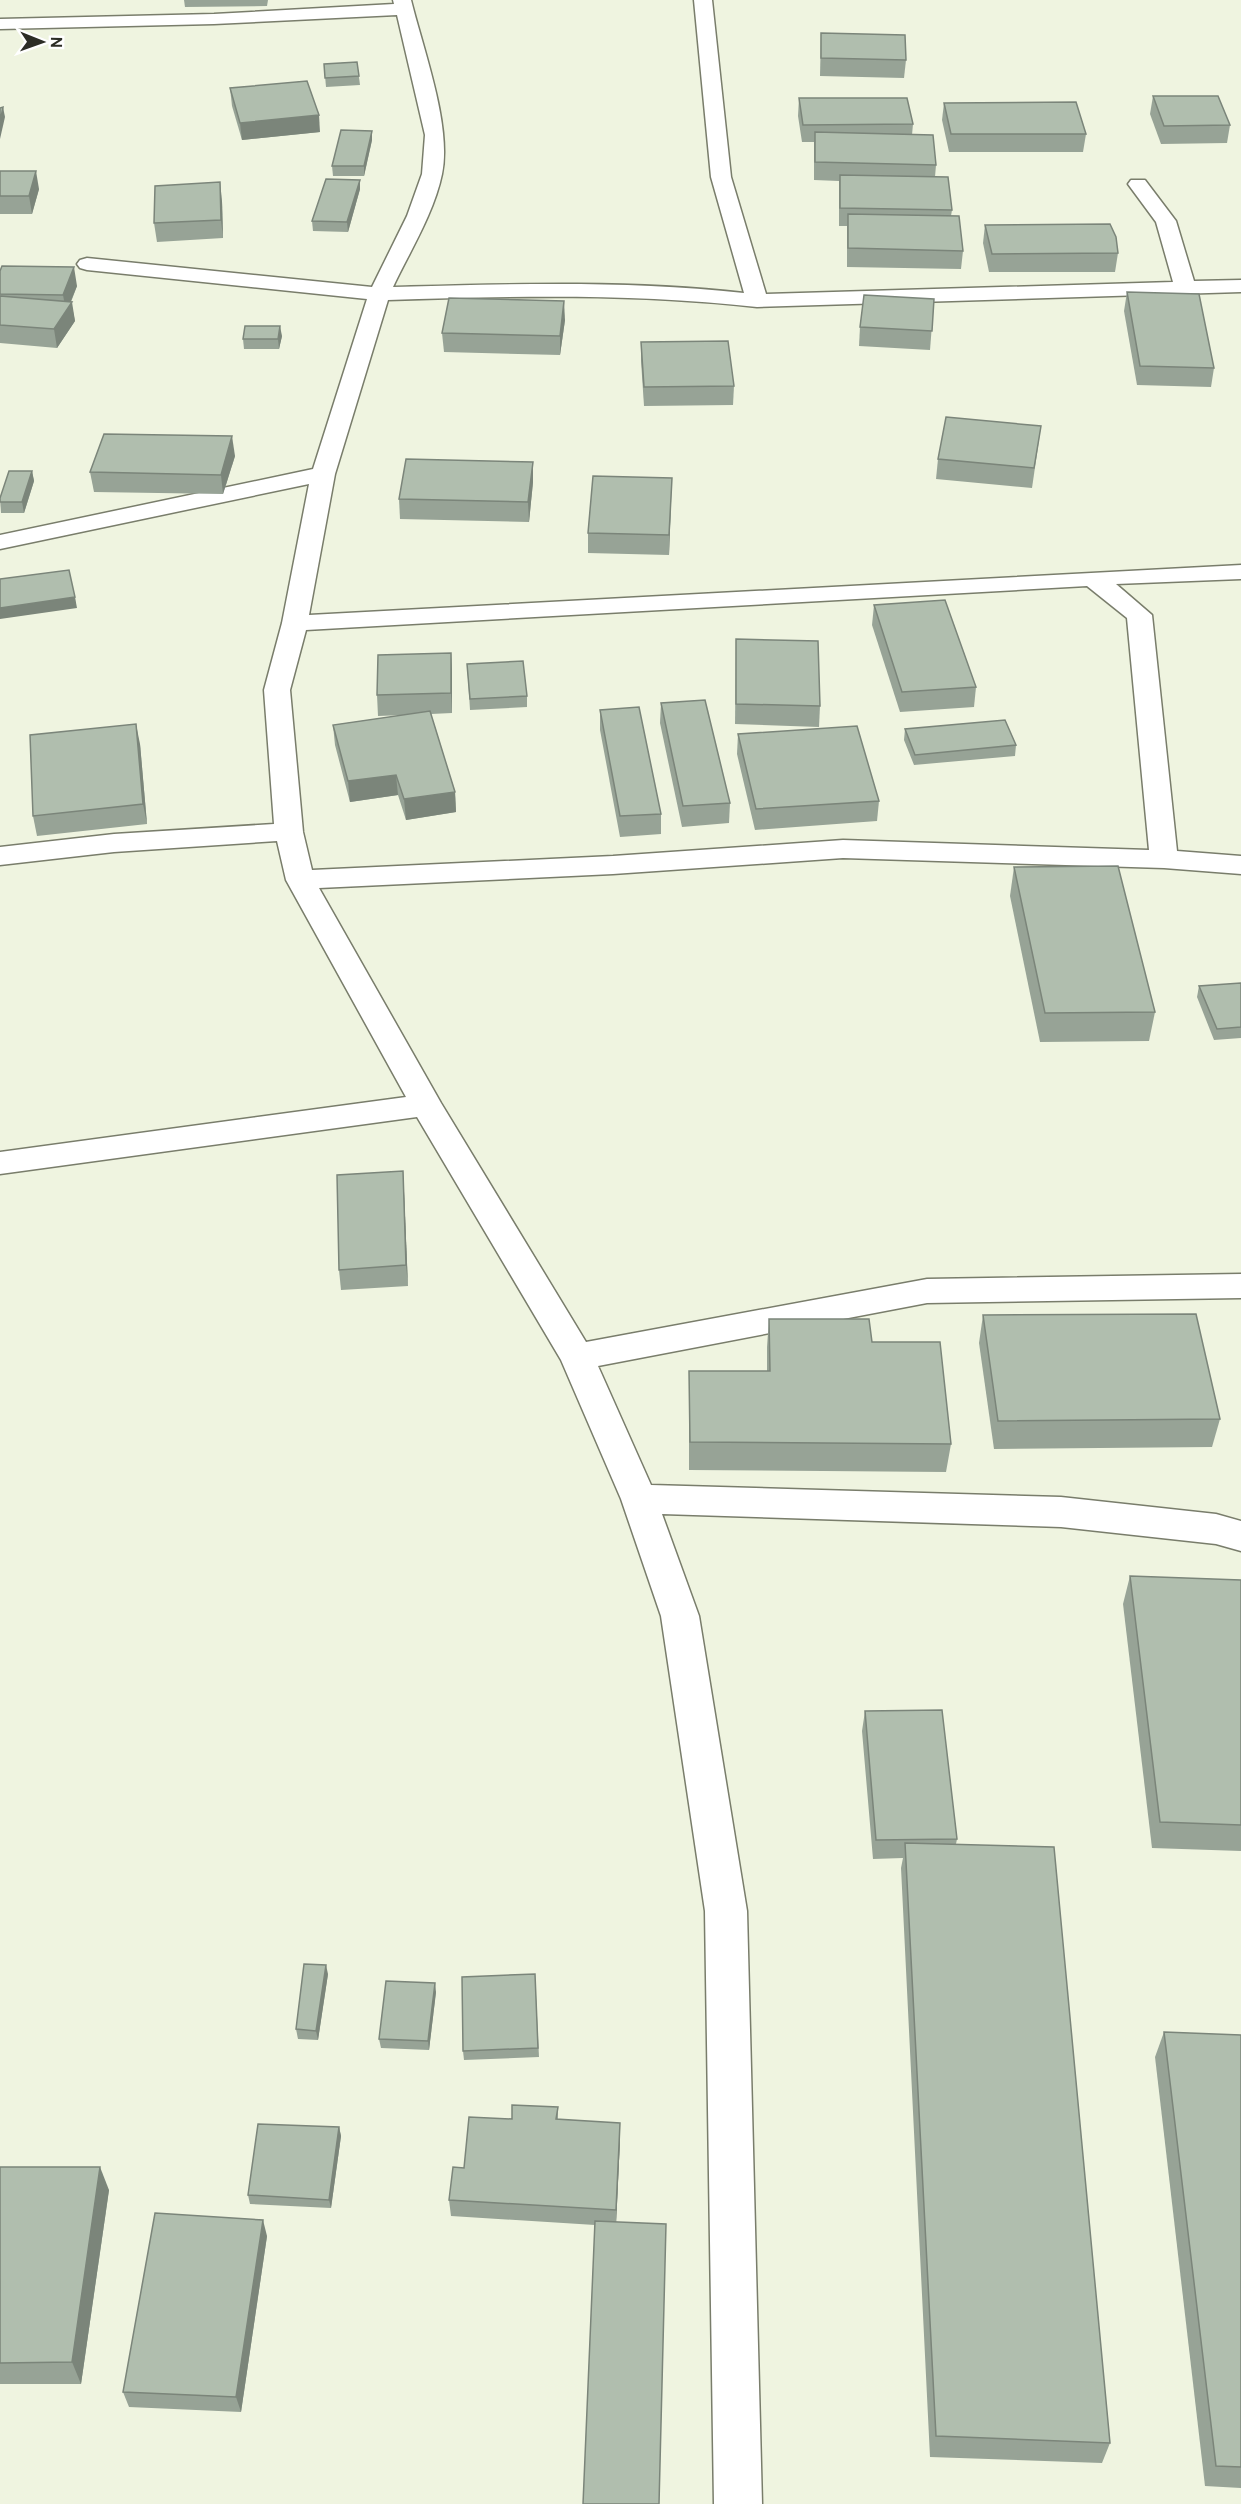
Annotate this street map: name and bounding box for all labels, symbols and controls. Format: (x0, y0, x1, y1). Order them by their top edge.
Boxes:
north arrow (12, 12, 72, 72)
text: N (45, 36, 65, 48)

